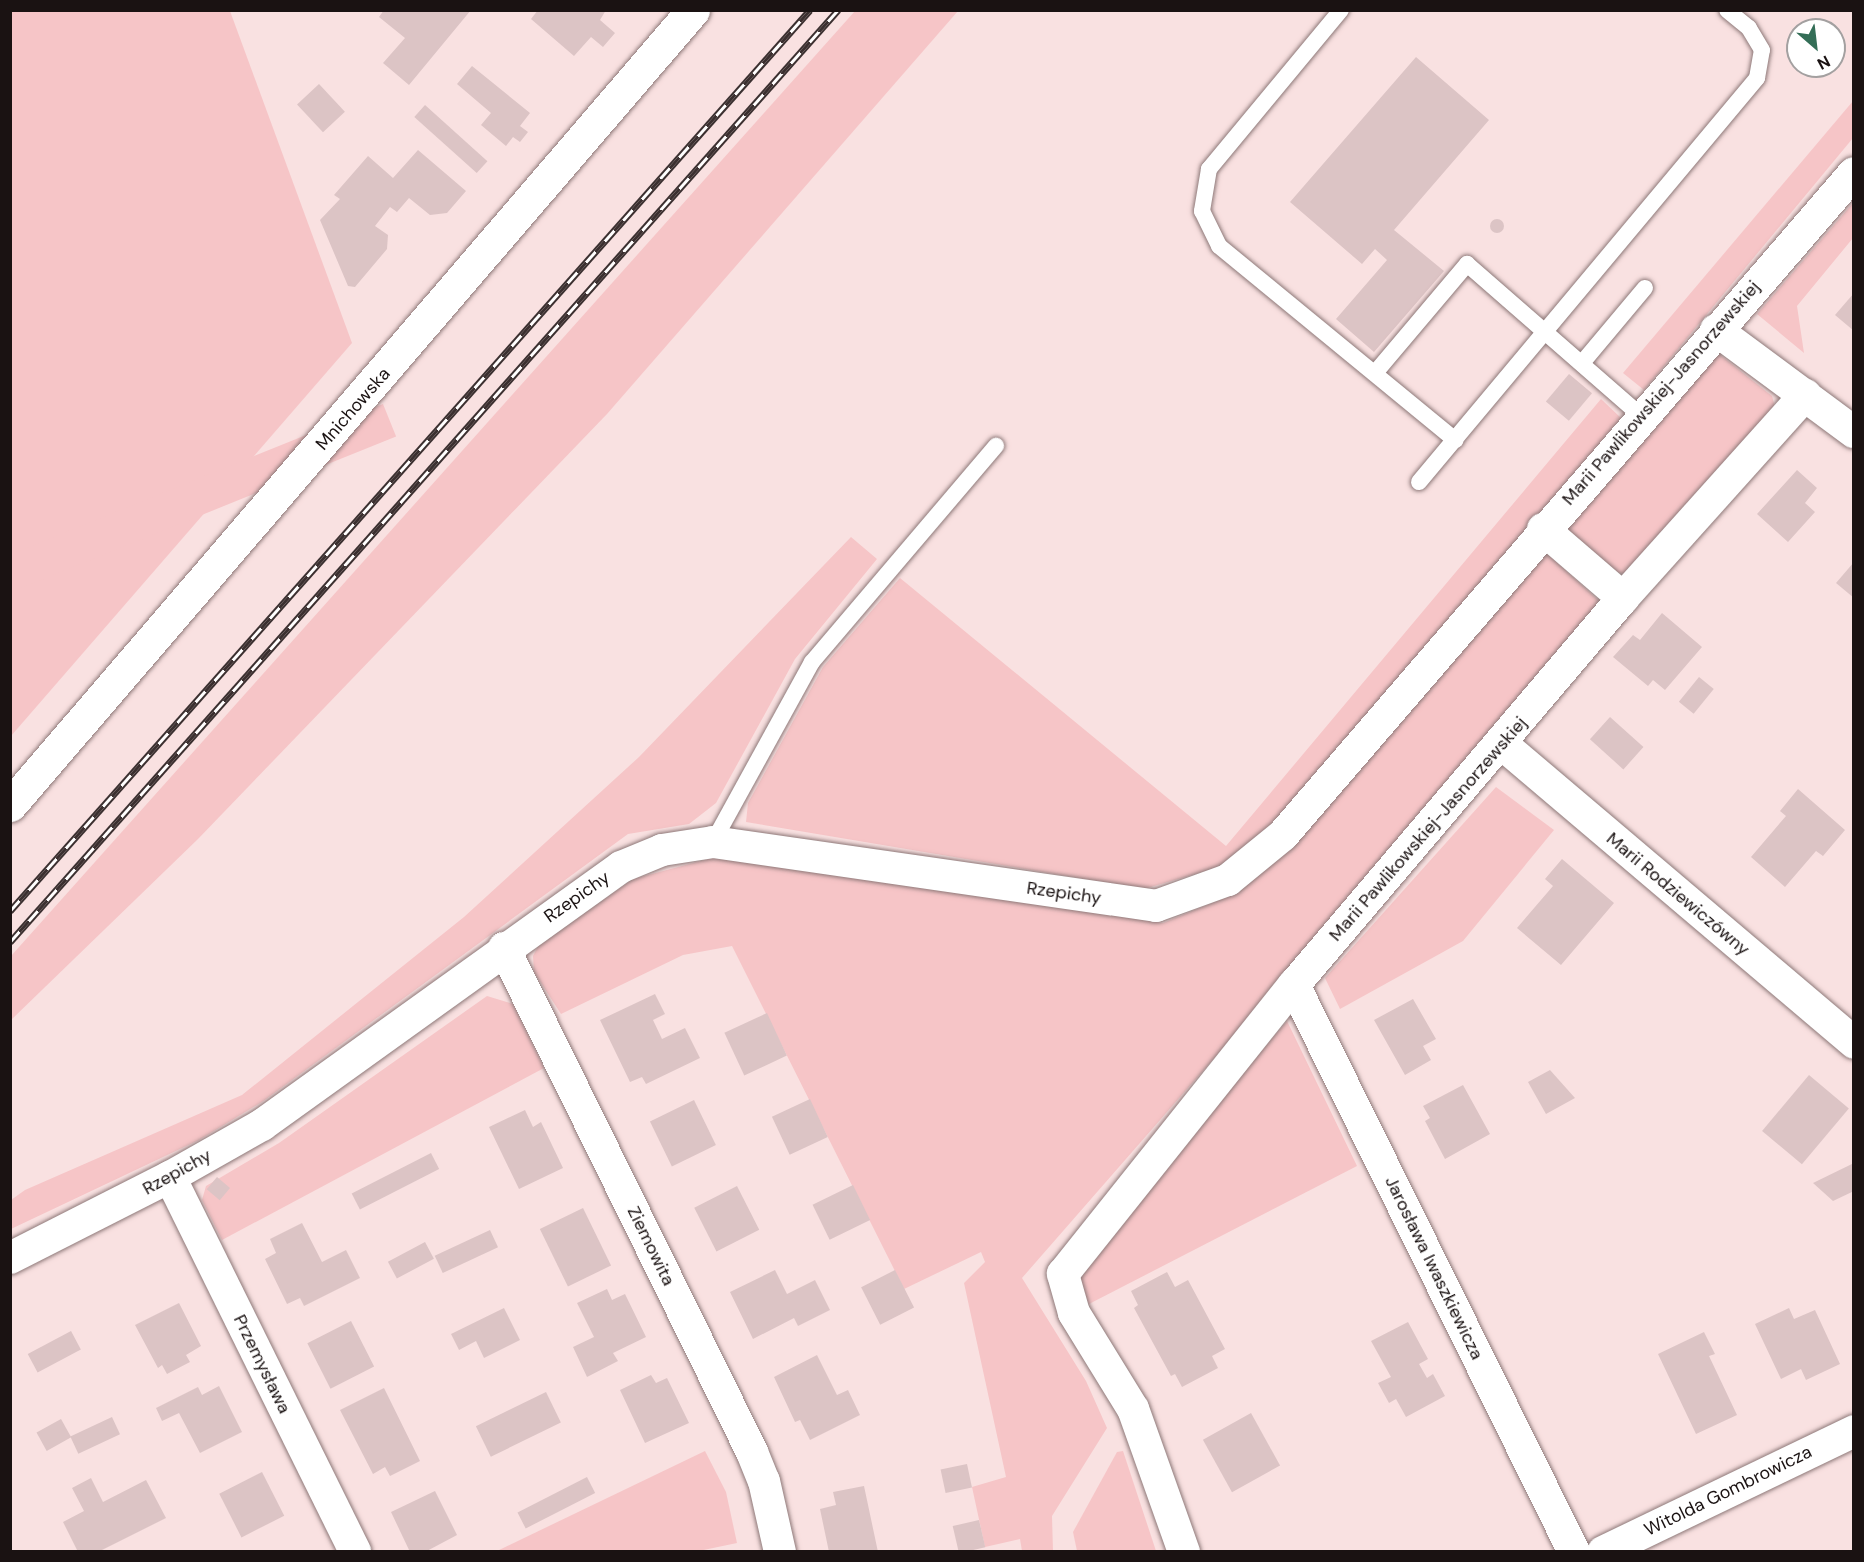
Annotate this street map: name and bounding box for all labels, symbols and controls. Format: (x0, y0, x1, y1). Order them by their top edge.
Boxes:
north arrow (1786, 18, 1846, 78)
text: N (1814, 51, 1834, 75)
street label: Marii Pawlikowskiej-Jasnorzewskiej (1558, 276, 1764, 510)
street label: Mnichowska (311, 363, 395, 455)
street label: Marii Pawlikowskiej-Jasnorzewskiej (1325, 712, 1531, 946)
street label: Marii Rodziewiczówny (1602, 828, 1754, 960)
street label: Rzepichy (540, 867, 614, 927)
street label: Rzepichy (1025, 877, 1103, 909)
street label: Rzepichy (139, 1144, 215, 1200)
street label: Jarosława Iwaszkiewicza (1380, 1173, 1488, 1363)
street label: Ziemowita (623, 1203, 679, 1289)
street label: Przemysława (229, 1311, 295, 1417)
street label: Witolda Gombrowicza (1641, 1441, 1815, 1541)

